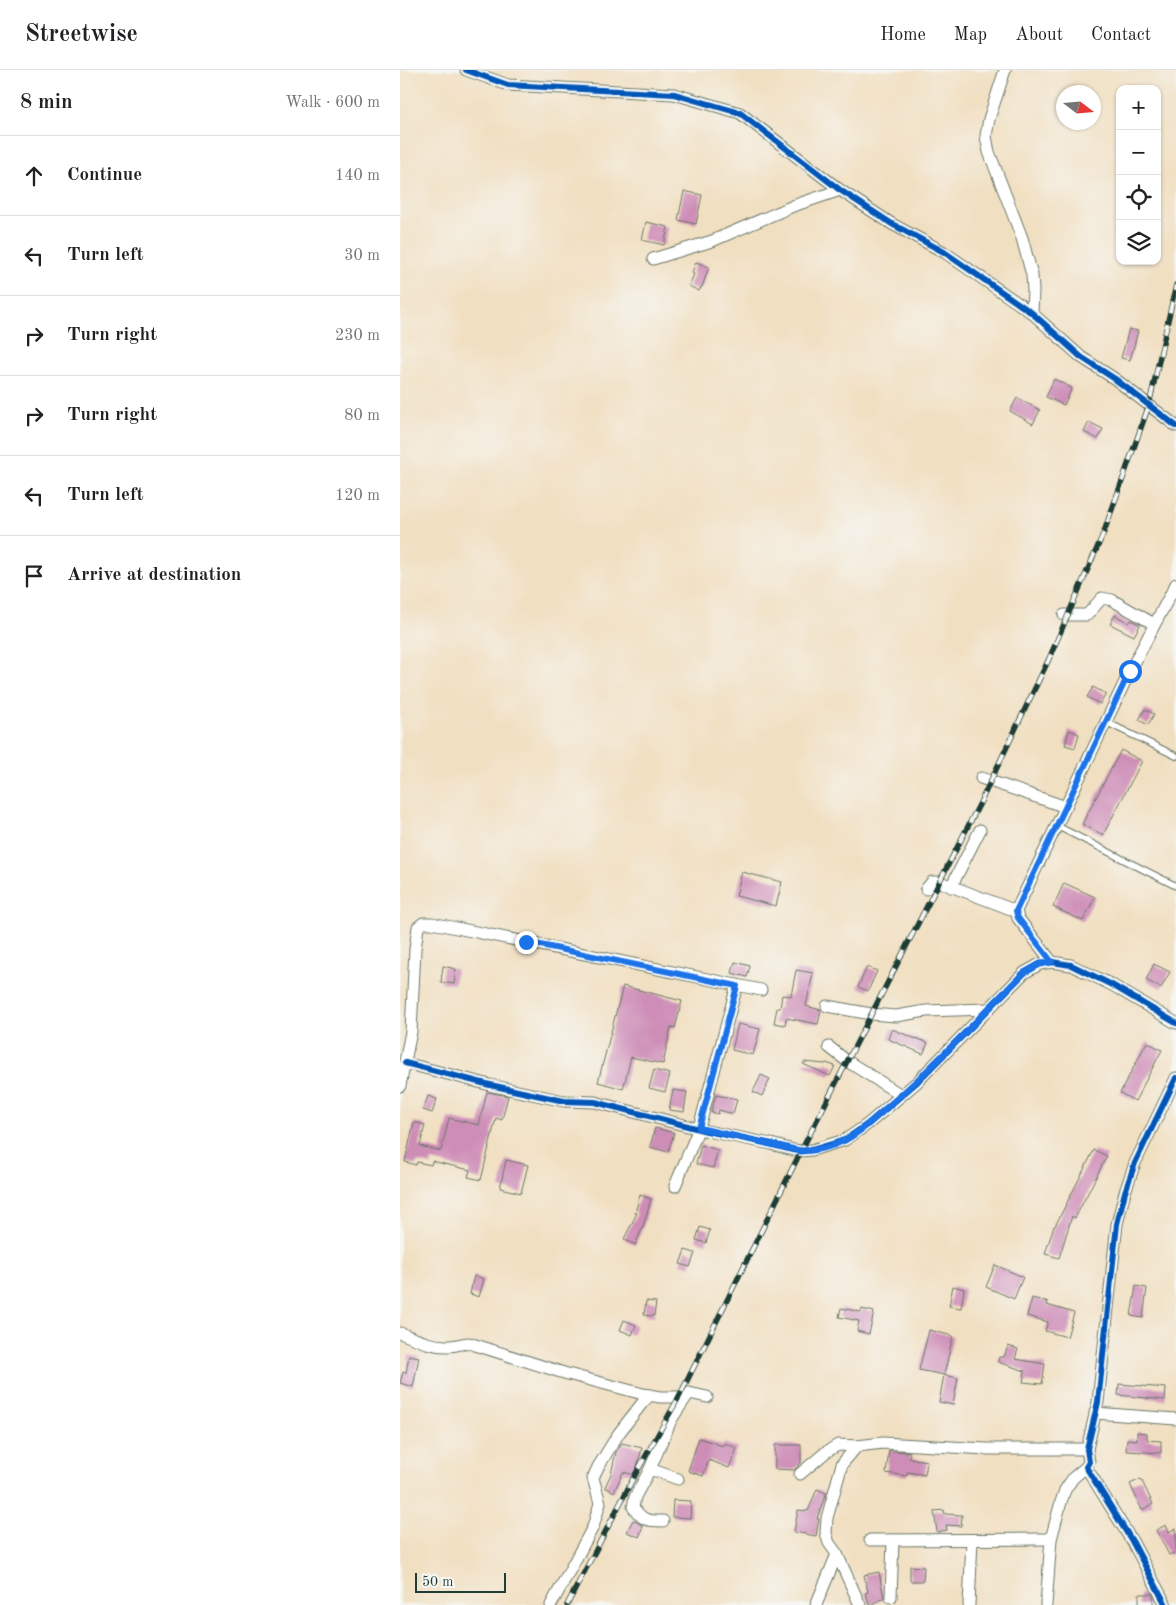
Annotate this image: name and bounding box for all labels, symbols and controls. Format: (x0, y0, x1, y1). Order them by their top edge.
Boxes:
text: Streetwise (25, 23, 138, 47)
text: Home (880, 26, 926, 44)
text: Map (954, 26, 987, 44)
text: About (1015, 26, 1063, 44)
text: Contact (1091, 26, 1151, 44)
north arrow (1056, 85, 1101, 130)
map controls (1116, 85, 1161, 265)
button: + (1116, 85, 1161, 130)
text: 8 min (20, 92, 73, 113)
text: Walk · 600 m (285, 95, 380, 111)
button: − (1116, 130, 1161, 175)
icon: ahead (20, 162, 48, 190)
text: Continue (67, 166, 142, 185)
text: 140 m (335, 168, 380, 184)
button: locate (1116, 175, 1161, 220)
button: layers (1116, 220, 1161, 265)
icon: left (20, 242, 48, 270)
text: Turn left (67, 246, 144, 265)
text: 30 m (344, 248, 380, 264)
icon: right (20, 322, 48, 350)
text: Turn right (67, 326, 157, 345)
text: 230 m (335, 328, 380, 344)
icon: right (20, 402, 48, 430)
text: Turn right (67, 406, 157, 425)
text: 80 m (344, 408, 380, 424)
icon: left (20, 482, 48, 510)
text: Turn left (67, 486, 144, 505)
text: 120 m (335, 488, 380, 504)
icon: arrive (20, 562, 48, 590)
text: Arrive at destination (67, 566, 241, 585)
route start (1119, 660, 1142, 683)
route end (515, 931, 538, 954)
scale bar (415, 1570, 506, 1593)
text: 50 m (422, 1575, 453, 1589)

